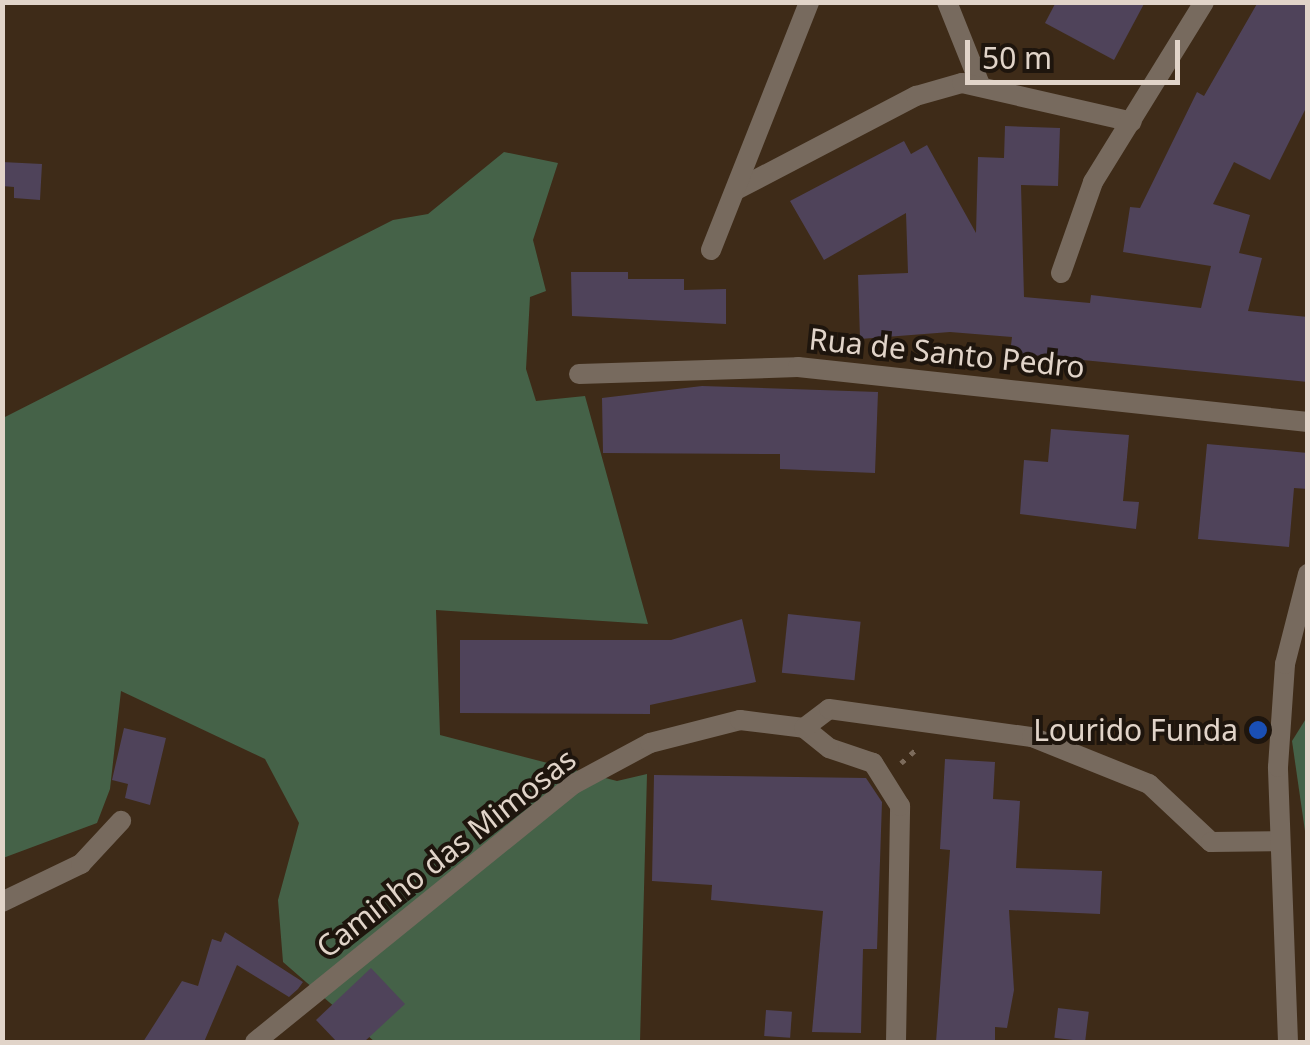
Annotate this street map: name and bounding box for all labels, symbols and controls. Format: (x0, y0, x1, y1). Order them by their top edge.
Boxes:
scale bar (970, 20, 1185, 82)
text: 50 m (982, 37, 1052, 78)
street label: Rua de Santo Pedro (807, 321, 1087, 385)
place label: Lourido Funda (1033, 712, 1238, 748)
marker: Lourido Funda (1247, 719, 1269, 741)
street label: Caminho das Mimosas (309, 741, 583, 965)

